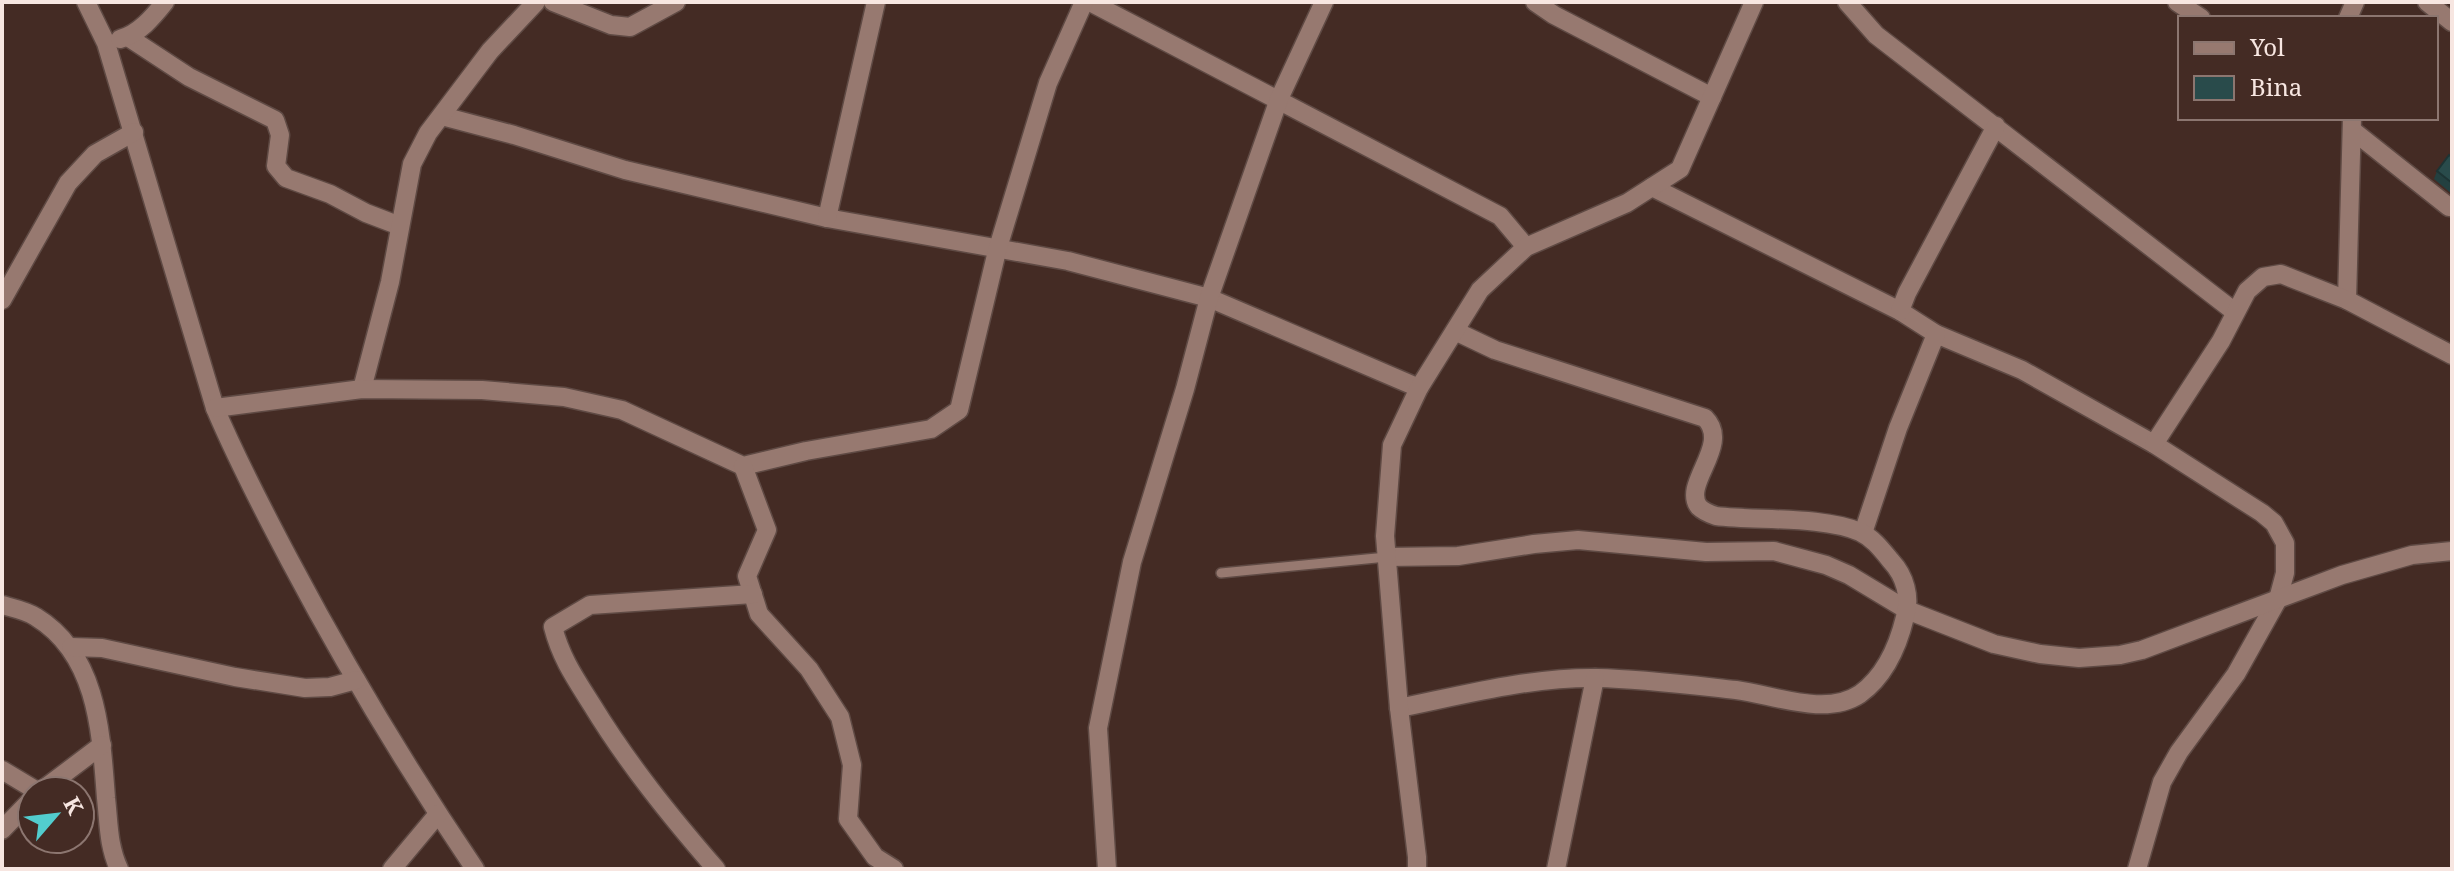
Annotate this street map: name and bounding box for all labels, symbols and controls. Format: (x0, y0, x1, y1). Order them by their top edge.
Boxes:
legend (2178, 16, 2438, 120)
text: Yol (2249, 30, 2285, 63)
text: Bina (2250, 70, 2302, 103)
north arrow (16, 775, 96, 855)
text: K (58, 791, 92, 820)

